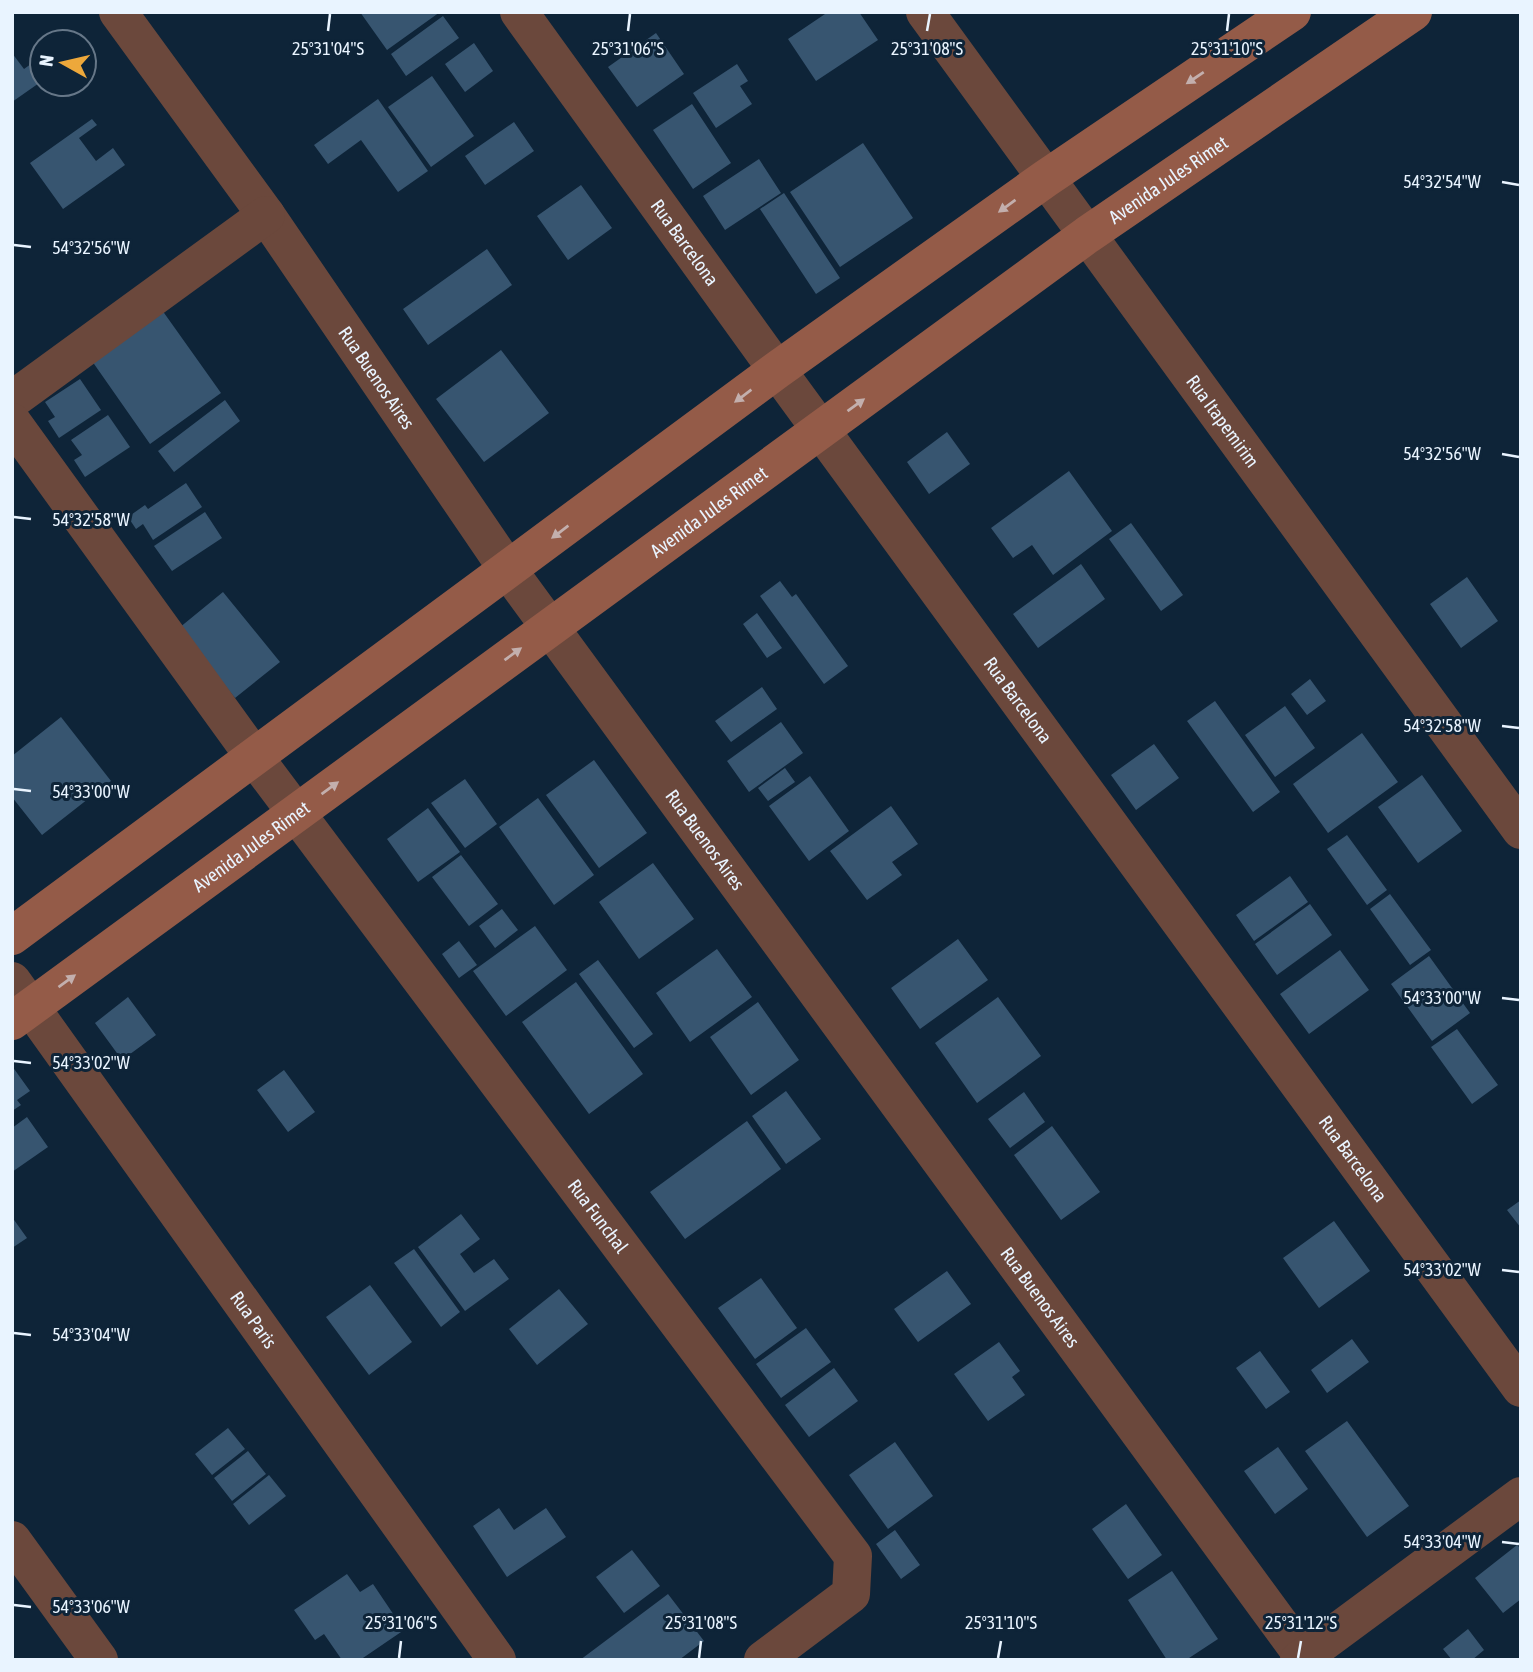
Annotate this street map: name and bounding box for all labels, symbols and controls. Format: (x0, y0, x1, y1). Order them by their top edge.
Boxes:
north arrow (28, 28, 98, 98)
text: 25°31'04"S (292, 38, 364, 59)
text: 25°31'06"S (592, 38, 664, 59)
text: 25°31'08"S (891, 38, 963, 59)
text: 25°31'10"S (1191, 38, 1263, 59)
text: N (34, 54, 58, 68)
one-way arrow (1186, 71, 1204, 85)
street label: Avenida Jules Rimet (1104, 131, 1232, 228)
text: 54°32'54"W (1403, 171, 1481, 192)
street label: Rua Barcelona (647, 195, 724, 290)
one-way arrow (998, 199, 1016, 213)
text: 54°32'56"W (52, 237, 130, 258)
street label: Rua Buenos Aires (334, 322, 420, 433)
street label: Rua Itapemirim (1182, 371, 1264, 471)
one-way arrow (733, 389, 752, 403)
one-way arrow (846, 397, 864, 412)
text: 54°32'56"W (1403, 443, 1481, 464)
street label: Avenida Jules Rimet (646, 462, 771, 562)
text: 54°32'58"W (52, 509, 130, 530)
one-way arrow (551, 524, 569, 538)
one-way arrow (504, 647, 522, 661)
street label: Rua Barcelona (979, 653, 1057, 747)
text: 54°32'58"W (1403, 715, 1481, 736)
text: 54°33'00"W (52, 781, 130, 802)
one-way arrow (320, 781, 339, 795)
street label: Rua Buenos Aires (661, 785, 750, 894)
street label: Avenida Jules Rimet (188, 796, 314, 896)
one-way arrow (58, 974, 76, 988)
text: 54°33'00"W (1403, 987, 1481, 1008)
text: 54°33'02"W (52, 1052, 130, 1073)
street label: Rua Barcelona (1315, 1111, 1392, 1206)
street label: Rua Funchal (564, 1175, 633, 1257)
street label: Rua Buenos Aires (996, 1243, 1085, 1352)
text: 54°33'02"W (1403, 1259, 1481, 1280)
street label: Rua Paris (226, 1287, 282, 1352)
text: 54°33'04"W (52, 1324, 130, 1345)
text: 54°33'04"W (1403, 1531, 1481, 1552)
text: 54°33'06"W (52, 1596, 130, 1617)
text: 25°31'06"S (365, 1612, 437, 1633)
text: 25°31'08"S (665, 1612, 737, 1633)
text: 25°31'10"S (965, 1612, 1037, 1633)
text: 25°31'12"S (1265, 1612, 1337, 1633)

